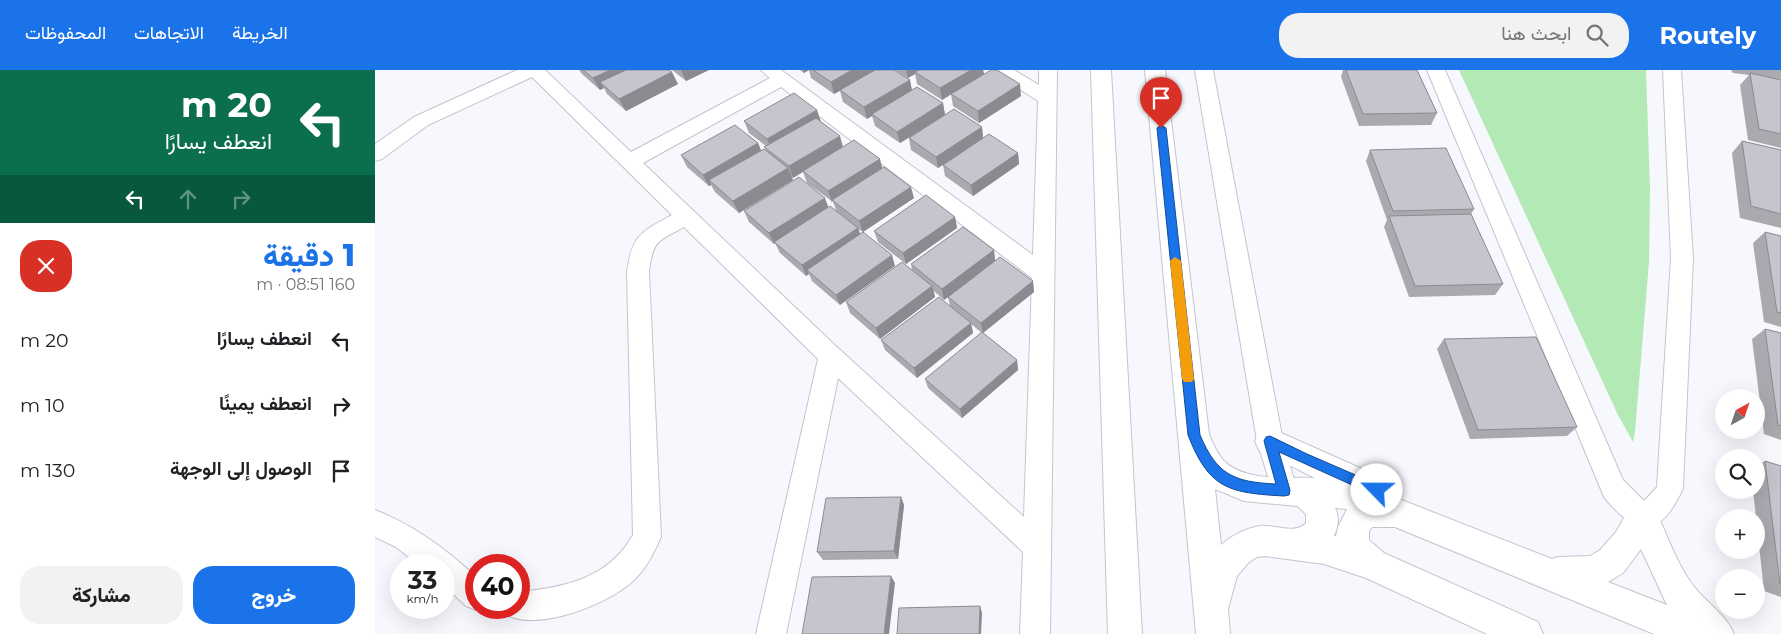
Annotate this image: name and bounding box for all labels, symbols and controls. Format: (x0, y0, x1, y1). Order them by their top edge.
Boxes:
search box (1279, 13, 1629, 58)
icon: search (1583, 21, 1611, 49)
text: Routely (1659, 21, 1756, 50)
text: المحفوظات (25, 22, 106, 44)
text: الاتجاهات (134, 22, 204, 44)
text: الخريطة (232, 22, 288, 44)
text: ابحث هنا (1501, 22, 1571, 45)
pin (1140, 77, 1182, 128)
text: 20 m (181, 83, 272, 126)
icon: arrive (1147, 84, 1175, 112)
icon: left (290, 90, 355, 155)
text: انعطف يسارًا (165, 128, 272, 155)
icon: left (121, 185, 149, 213)
icon: ahead (174, 185, 202, 213)
icon: right (227, 185, 255, 213)
text: 1 دقيقة (263, 237, 355, 274)
button: close (20, 240, 72, 292)
text: 160 m · 08:51 (256, 275, 355, 294)
text: انعطف يسارًا (217, 327, 312, 350)
icon: left (327, 327, 355, 355)
text: 20 m (20, 329, 69, 352)
north arrow (1715, 389, 1765, 439)
map controls (1715, 389, 1765, 619)
text: انعطف يمينًا (219, 392, 312, 415)
icon: right (327, 392, 355, 420)
text: 10 m (20, 394, 65, 417)
button: search (1715, 449, 1765, 499)
text: الوصول إلى الوجهة (170, 457, 312, 480)
icon: arrive (327, 457, 355, 485)
text: 130 m (20, 459, 75, 482)
position arrow (1350, 463, 1402, 515)
button: + (1715, 509, 1765, 559)
speed limit sign: 40 (465, 554, 530, 619)
text: 33 (408, 565, 437, 595)
button: مشاركة (20, 566, 183, 624)
button: خروج (193, 566, 355, 624)
button: − (1715, 569, 1765, 619)
text: km/h (406, 591, 439, 606)

